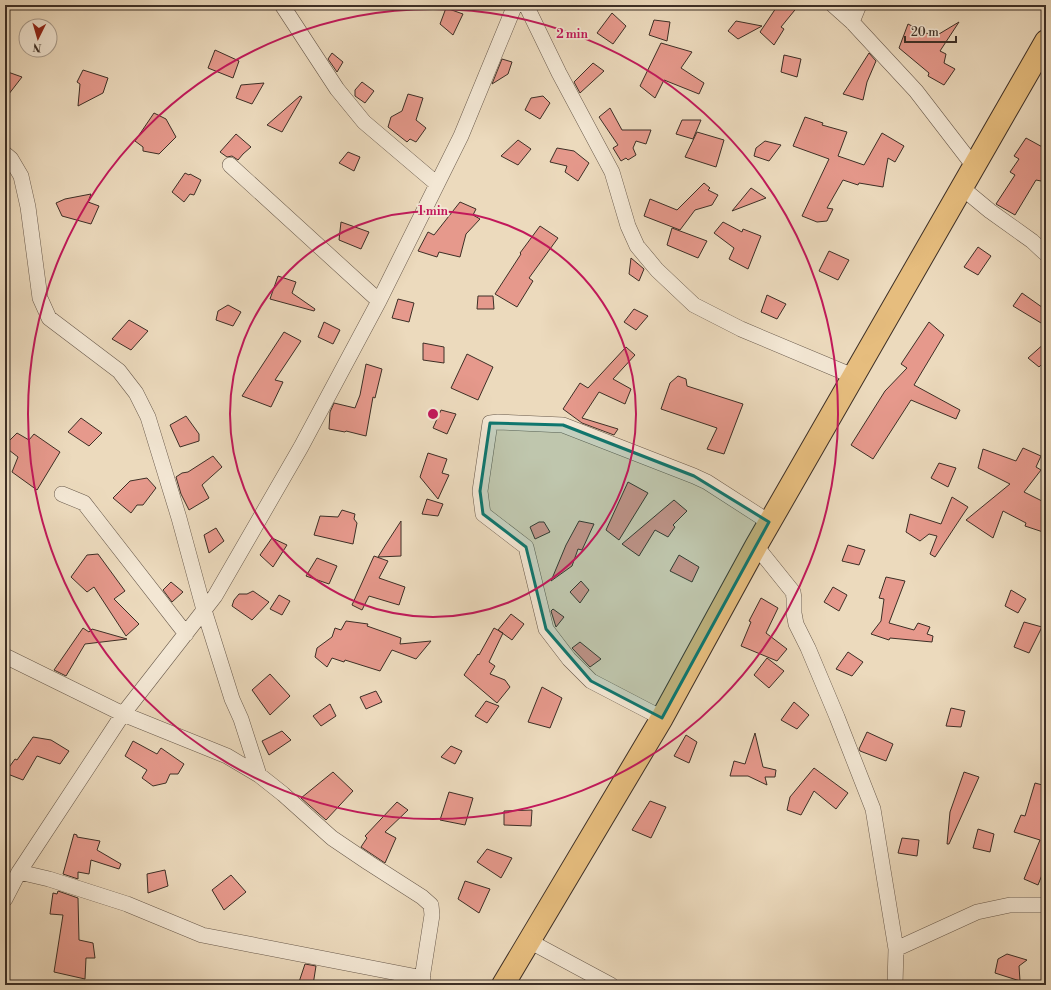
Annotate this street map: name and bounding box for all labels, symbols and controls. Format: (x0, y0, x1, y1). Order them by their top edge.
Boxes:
north arrow (18, 18, 58, 58)
scale bar (905, 18, 956, 44)
text: 20 m (911, 25, 939, 40)
text: 2 min (556, 27, 588, 42)
text: N (32, 40, 42, 54)
text: 1 min (418, 204, 449, 219)
centre of rings (426, 407, 440, 421)

